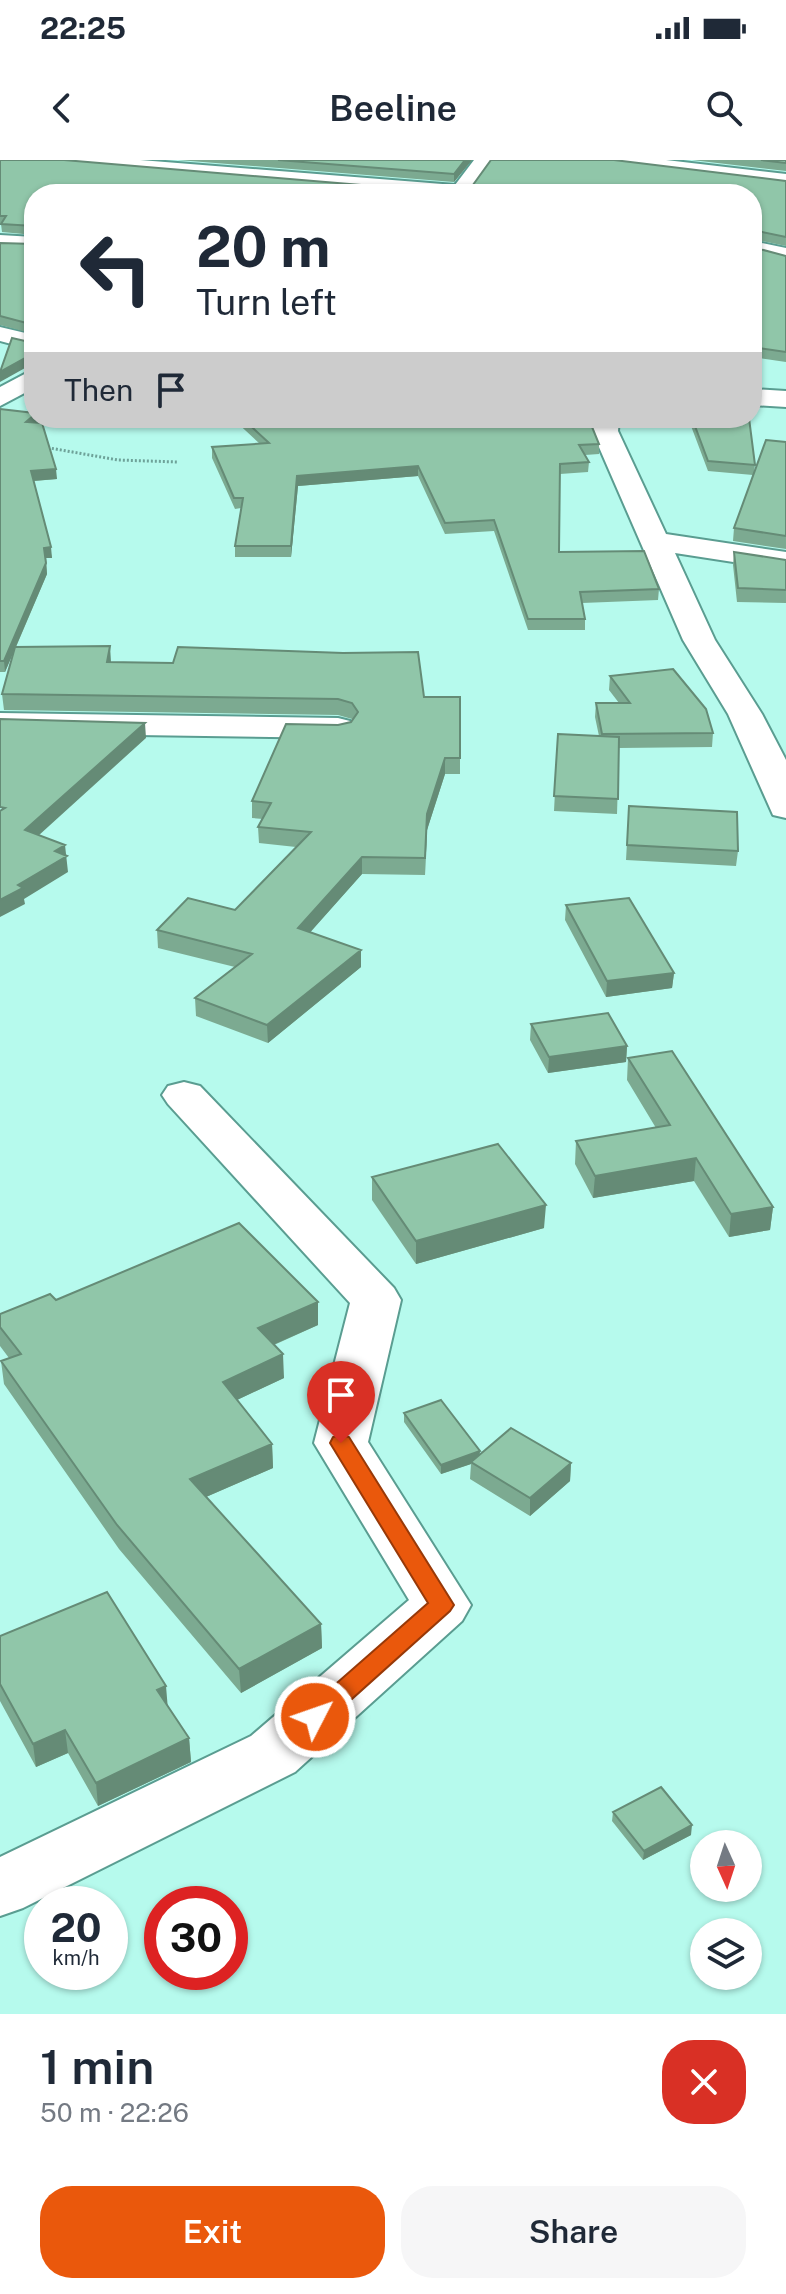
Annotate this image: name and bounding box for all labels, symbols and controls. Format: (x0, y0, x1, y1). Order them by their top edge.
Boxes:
text: 22:25 (40, 10, 126, 46)
icon: back (40, 86, 84, 130)
icon: search (702, 86, 746, 130)
text: Beeline (329, 87, 457, 129)
text: 20 m (196, 214, 330, 280)
icon: left (64, 216, 168, 320)
text: Turn left (196, 281, 337, 323)
icon: arrive (149, 368, 193, 412)
text: Then (64, 372, 133, 408)
pin (307, 1361, 375, 1443)
icon: arrive (319, 1373, 363, 1417)
position arrow (273, 1675, 357, 1759)
north arrow (690, 1830, 762, 1902)
map controls (690, 1830, 762, 1990)
speed limit sign: 30 (144, 1886, 248, 1990)
text: 20 (50, 1904, 102, 1951)
button: layers (690, 1918, 762, 1990)
text: km/h (52, 1946, 100, 1970)
text: 1 min (40, 2038, 154, 2095)
button: close (662, 2040, 746, 2124)
text: 50 m · 22:26 (40, 2097, 189, 2128)
button: Exit (40, 2186, 385, 2278)
button: Share (401, 2186, 746, 2278)

